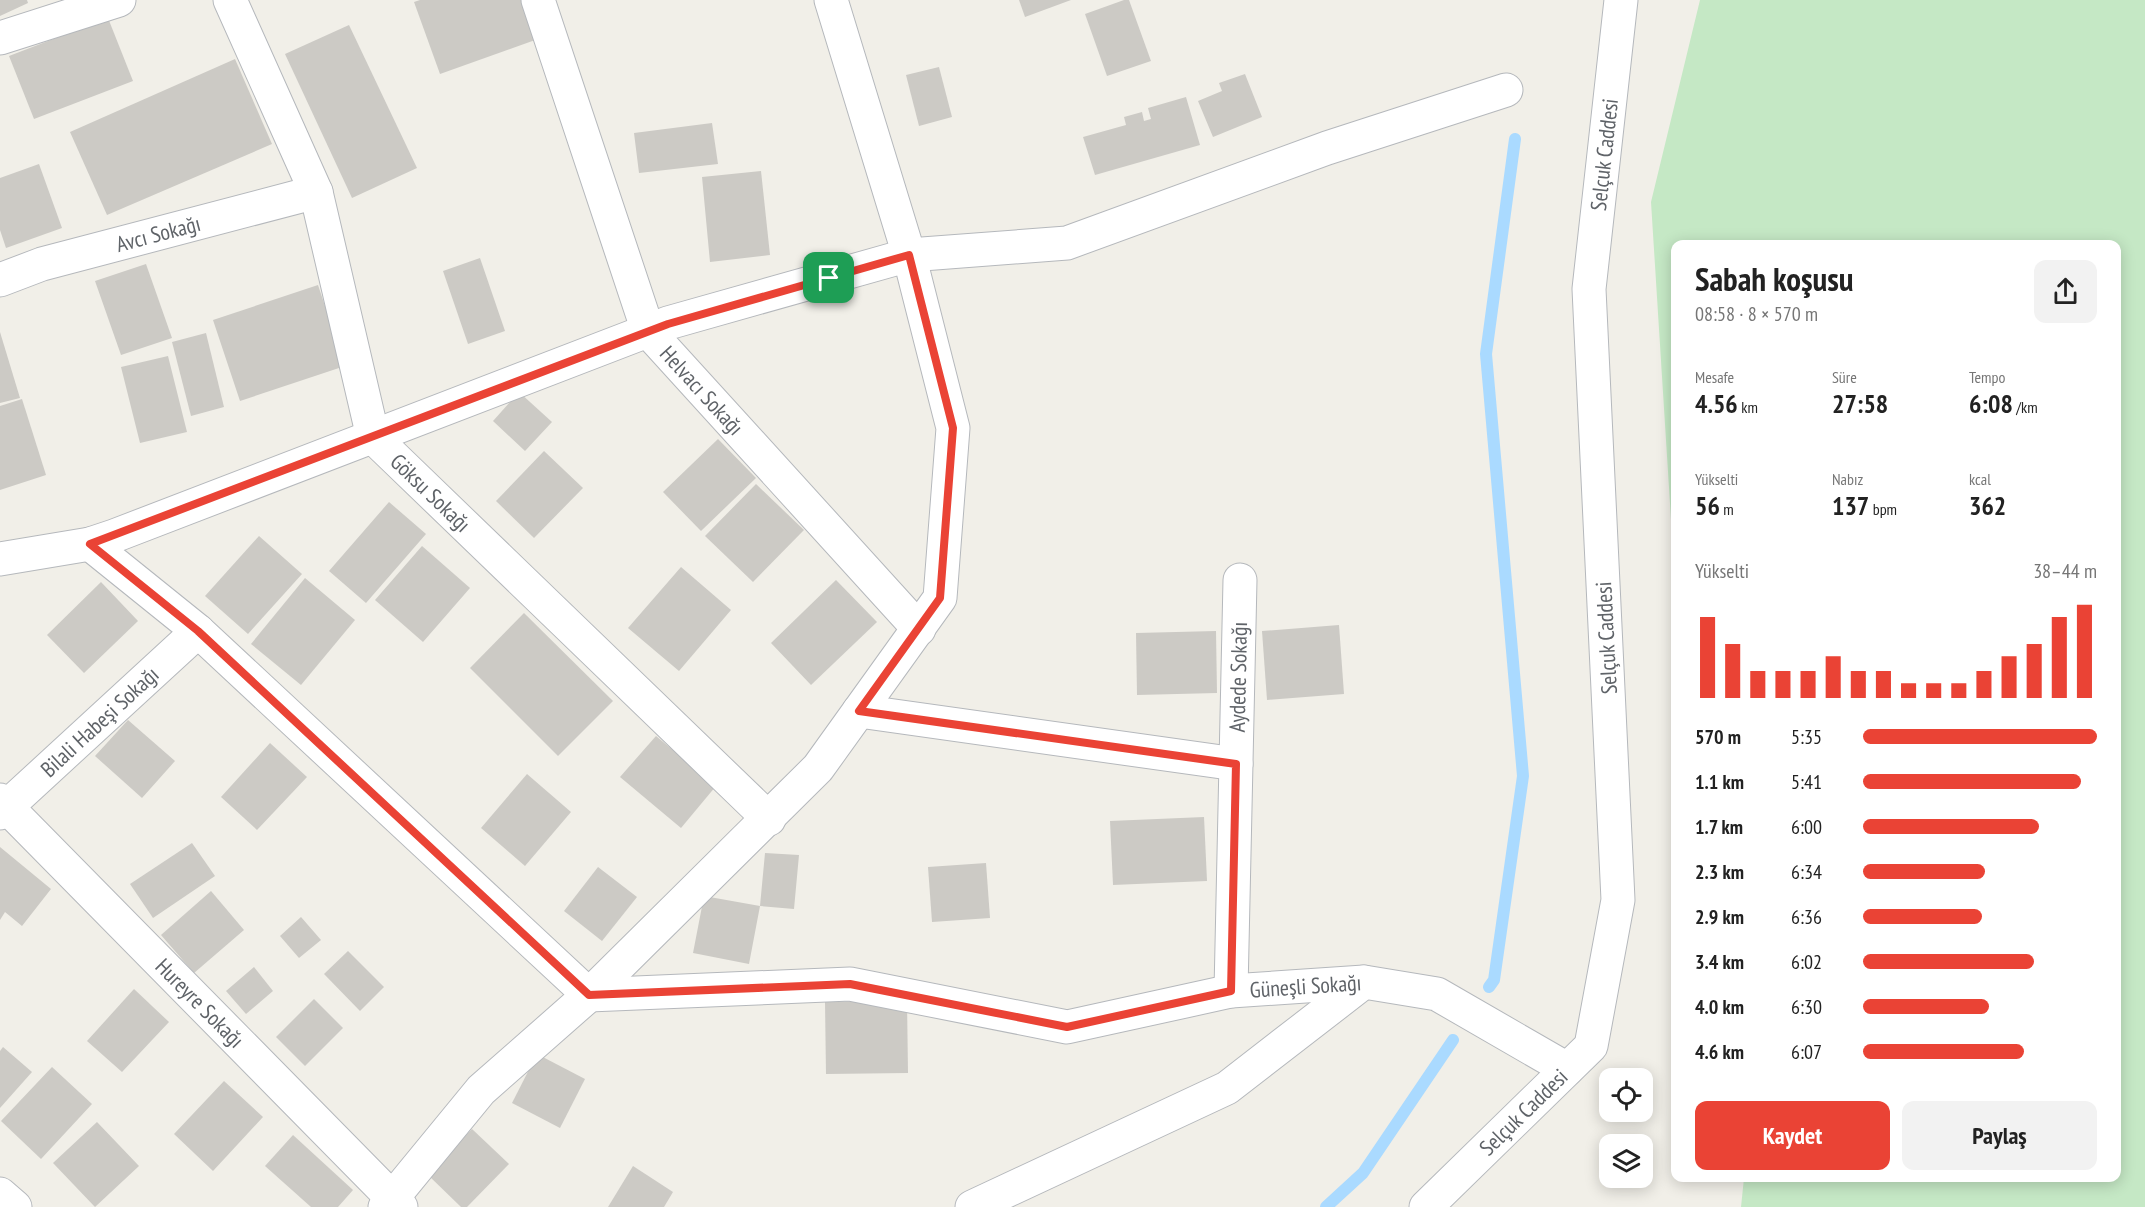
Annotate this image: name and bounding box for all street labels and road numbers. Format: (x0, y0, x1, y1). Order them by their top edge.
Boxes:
street label: Selçuk Caddesi (1584, 97, 1624, 212)
street label: Avcı Sokağı (113, 209, 203, 258)
street label: Helvacı Sokağı (654, 340, 750, 441)
street label: Göksu Sokağı (385, 447, 477, 538)
street label: Selçuk Caddesi (1589, 581, 1623, 695)
street label: Aydede Sokağı (1223, 622, 1253, 733)
street label: Bilali Habeşi Sokağı (35, 660, 164, 783)
street label: Hureyre Sokağı (150, 952, 250, 1054)
street label: Güneşli Sokağı (1249, 968, 1362, 1004)
street label: Selçuk Caddesi (1473, 1063, 1573, 1161)

